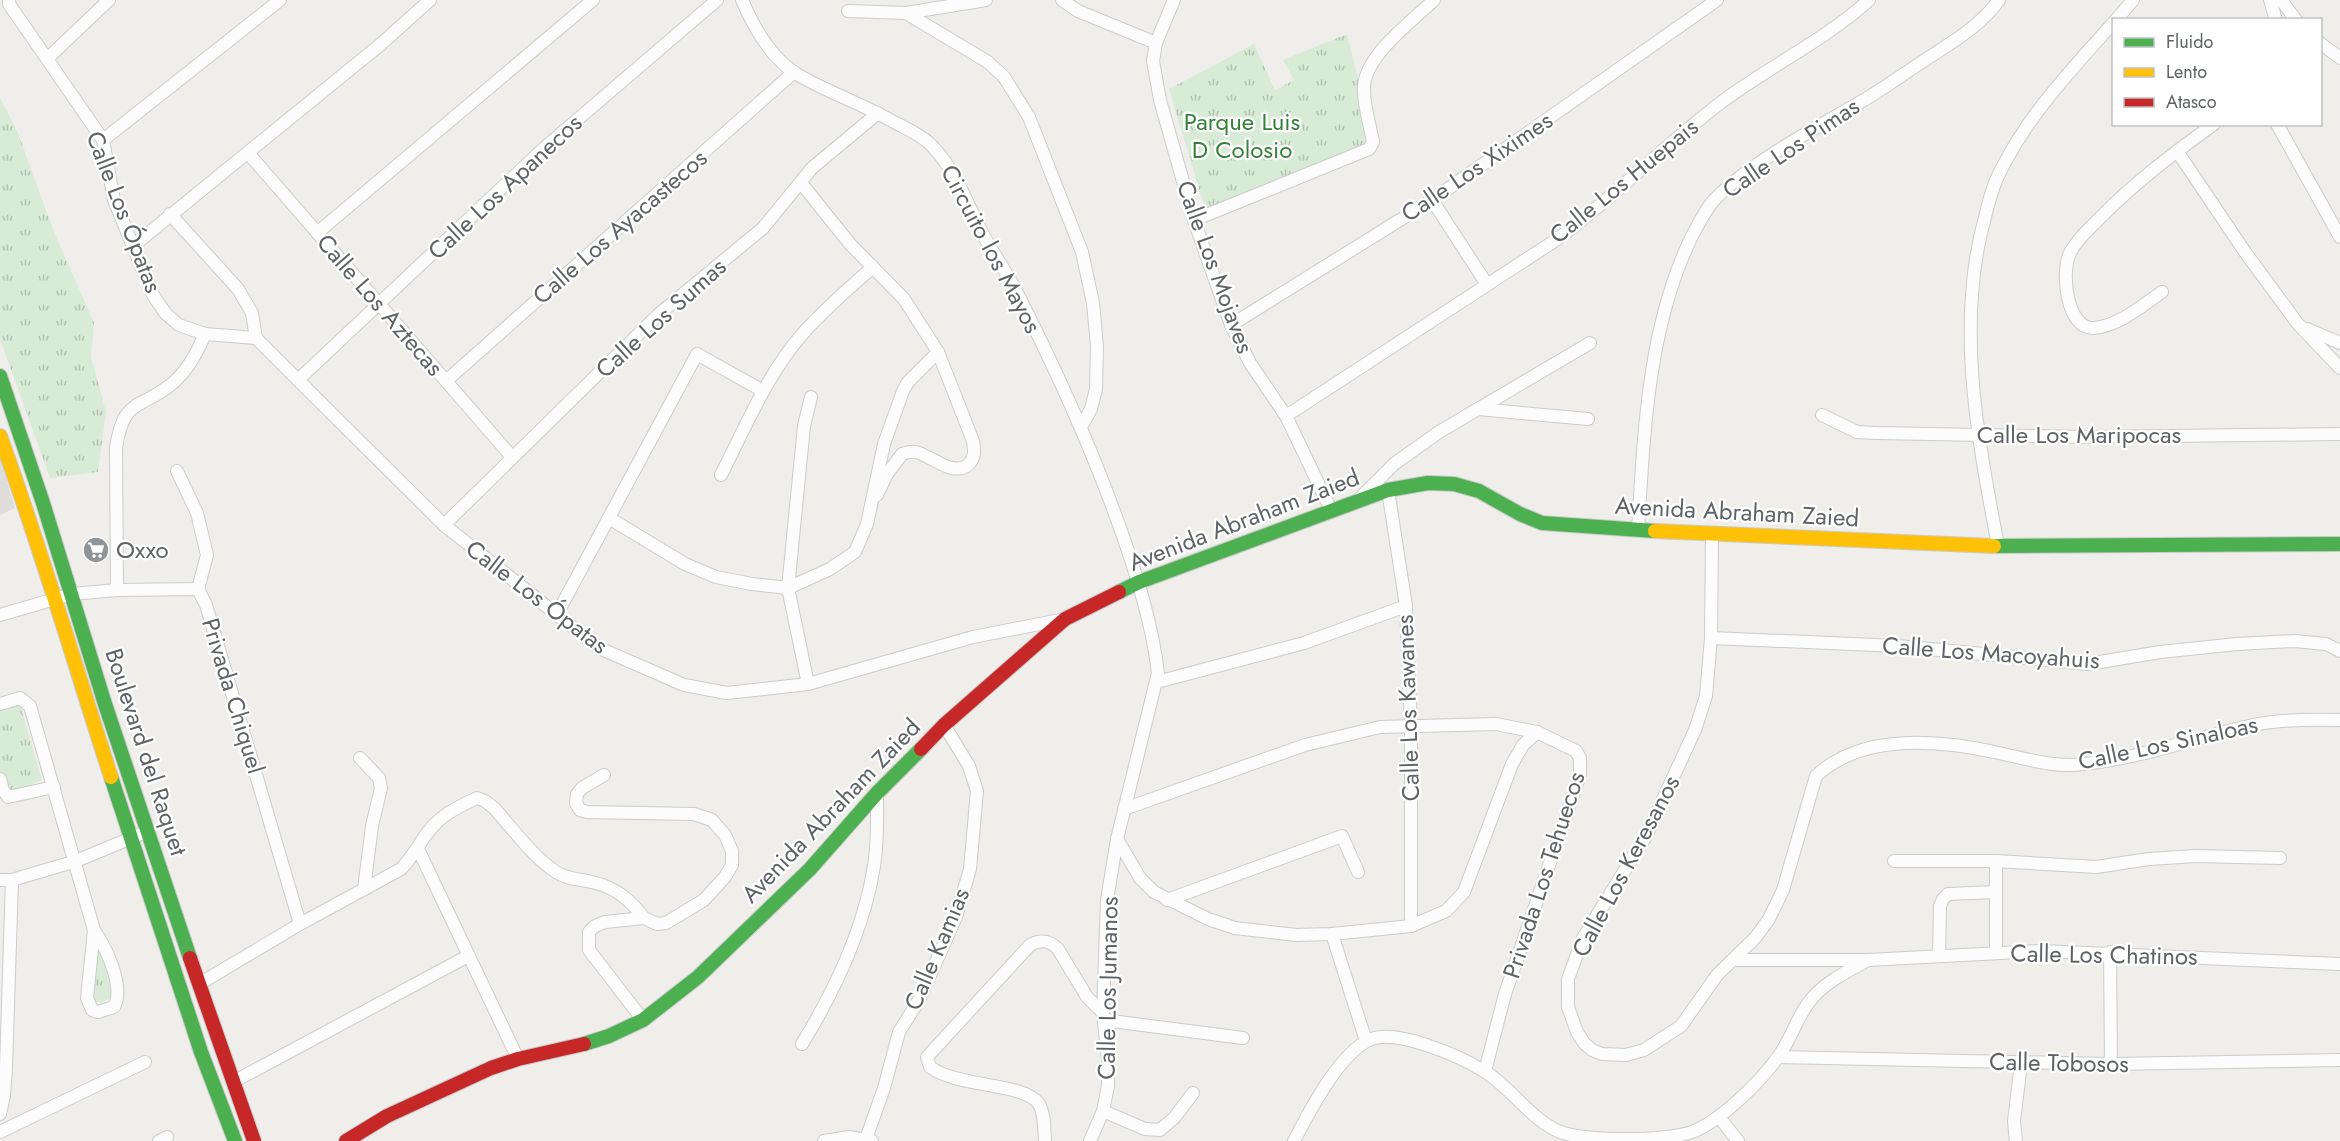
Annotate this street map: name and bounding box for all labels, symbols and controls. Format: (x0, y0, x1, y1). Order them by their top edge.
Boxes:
legend (2112, 18, 2322, 126)
text: Fluido (2166, 29, 2214, 55)
text: Lento (2166, 59, 2207, 85)
street label: Calle Los Pimas (1715, 89, 1866, 206)
text: Atasco (2166, 89, 2217, 115)
street label: Calle Los Xiximes (1394, 103, 1559, 230)
park label: Parque Luis D Colosio (1184, 104, 1300, 167)
street label: Calle Los Apanecos (420, 106, 590, 268)
street label: Calle Los Huepais (1542, 110, 1706, 252)
street label: Calle Los Ópatas (78, 126, 171, 298)
street label: Calle Los Ayacastecos (525, 141, 715, 312)
street label: Circuito los Mayos (932, 158, 1051, 339)
street label: Calle Los Mojaves (1168, 176, 1263, 358)
street label: Calle Los Aztecas (309, 226, 452, 383)
street label: Calle Los Sumas (588, 249, 734, 386)
street label: Calle Los Maripocas (1977, 417, 2181, 452)
street label: Avenida Abraham Zaied (1123, 459, 1364, 580)
street label: Avenida Abraham Zaied (1614, 488, 1860, 535)
street label: Calle Los Ópatas (459, 531, 616, 662)
place label: Oxxo (116, 532, 169, 567)
supermarket icon: Oxxo (81, 535, 111, 565)
street label: Privada Chiquel (193, 614, 274, 778)
street label: Calle Los Kawanes (1387, 614, 1428, 802)
street label: Calle Los Macoyahuis (1881, 627, 2101, 678)
street label: Boulevard del Raquet (96, 644, 197, 860)
street label: Calle Los Sinaloas (2075, 706, 2261, 779)
street label: Avenida Abraham Zaied (733, 710, 928, 911)
street label: Privada Los Tehuecos (1494, 767, 1593, 983)
street label: Calle Los Keresanos (1563, 769, 1688, 963)
street label: Calle Kamias (895, 882, 978, 1015)
street label: Calle Los Jumanos (1088, 896, 1127, 1080)
street label: Calle Los Chatinos (2010, 935, 2198, 974)
street label: Calle Tobosos (1989, 1044, 2129, 1081)

